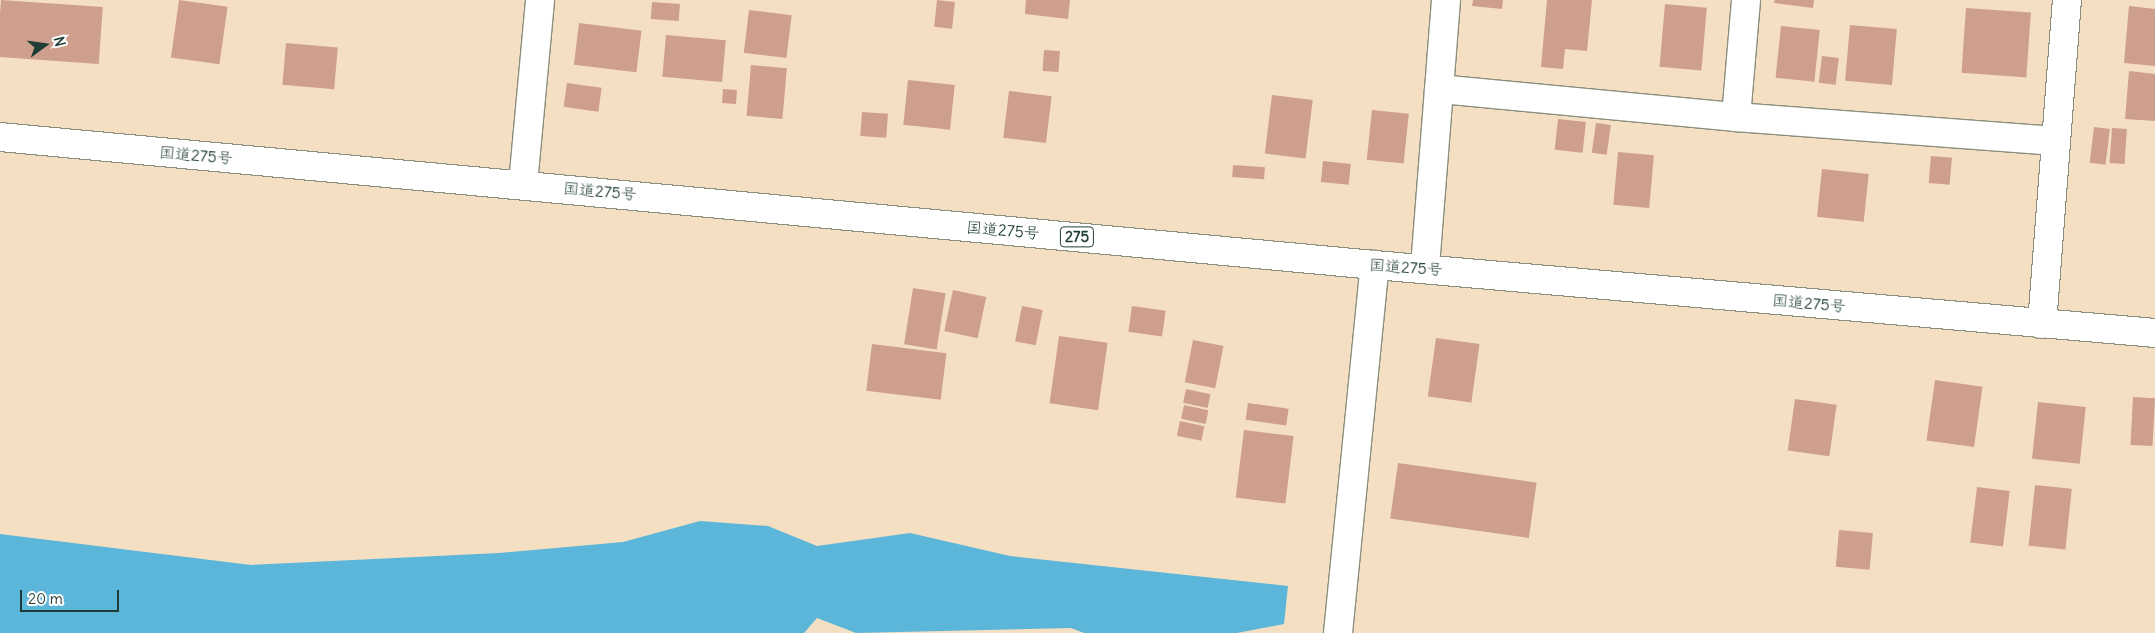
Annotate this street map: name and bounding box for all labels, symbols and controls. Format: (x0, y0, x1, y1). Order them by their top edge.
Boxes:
north arrow (20, 20, 70, 70)
text: N (50, 34, 69, 48)
street label: 国道275号 (158, 142, 234, 168)
street label: 国道275号 (562, 178, 638, 204)
street label: 国道275号 (965, 217, 1041, 243)
road number: 275 (1060, 224, 1094, 250)
street label: 国道275号 (1369, 255, 1443, 279)
street label: 国道275号 (1771, 290, 1847, 316)
scale bar (22, 580, 121, 612)
text: 20 m (28, 589, 63, 608)

